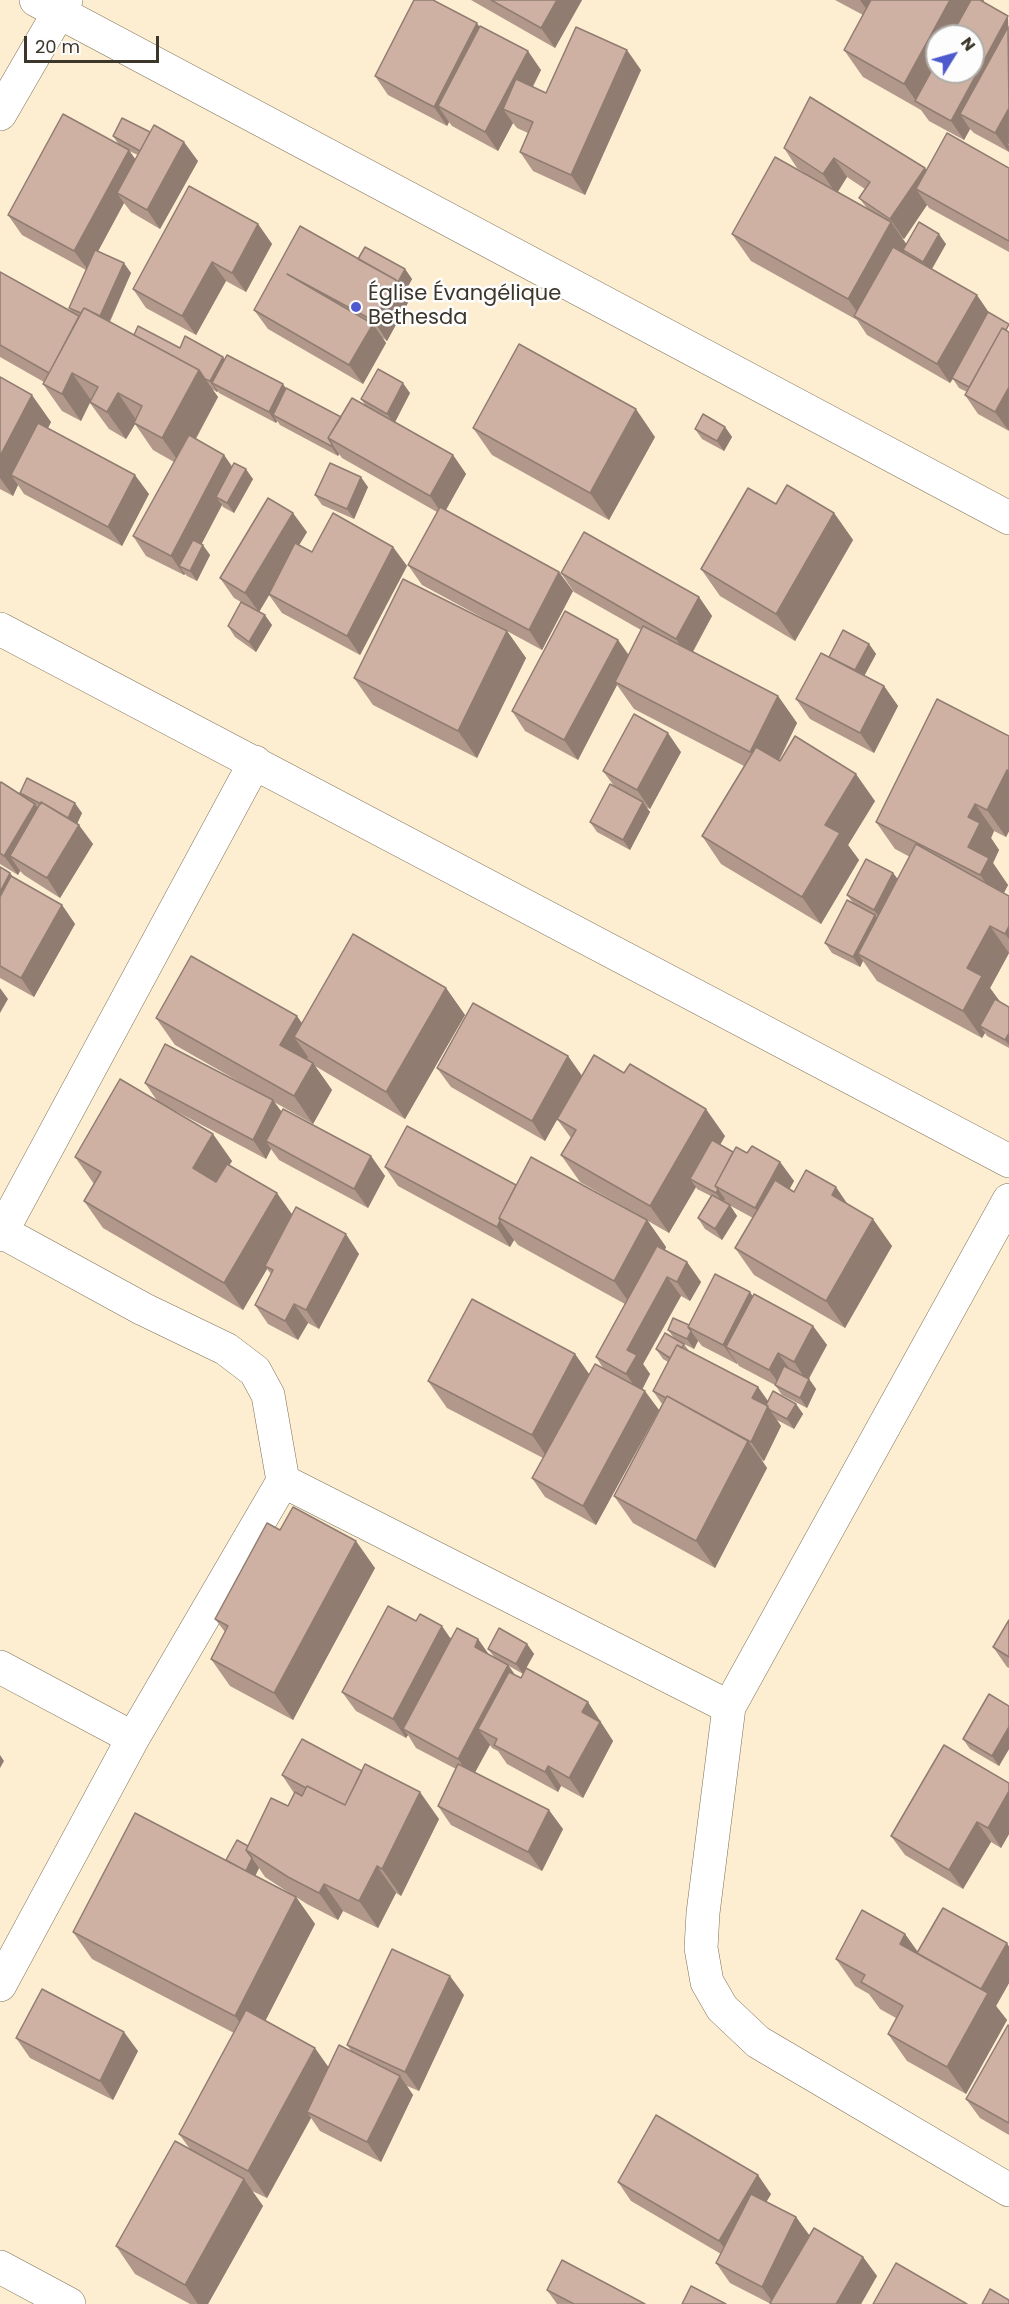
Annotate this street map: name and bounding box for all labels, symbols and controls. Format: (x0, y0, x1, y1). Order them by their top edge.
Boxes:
scale bar (27, 24, 162, 62)
north arrow (925, 24, 985, 84)
text: N (955, 32, 981, 56)
text: 20 m (35, 34, 80, 59)
place label: Église Évangélique Bethesda (368, 282, 561, 332)
marker: Église Évangélique Bethesda (349, 300, 363, 314)

